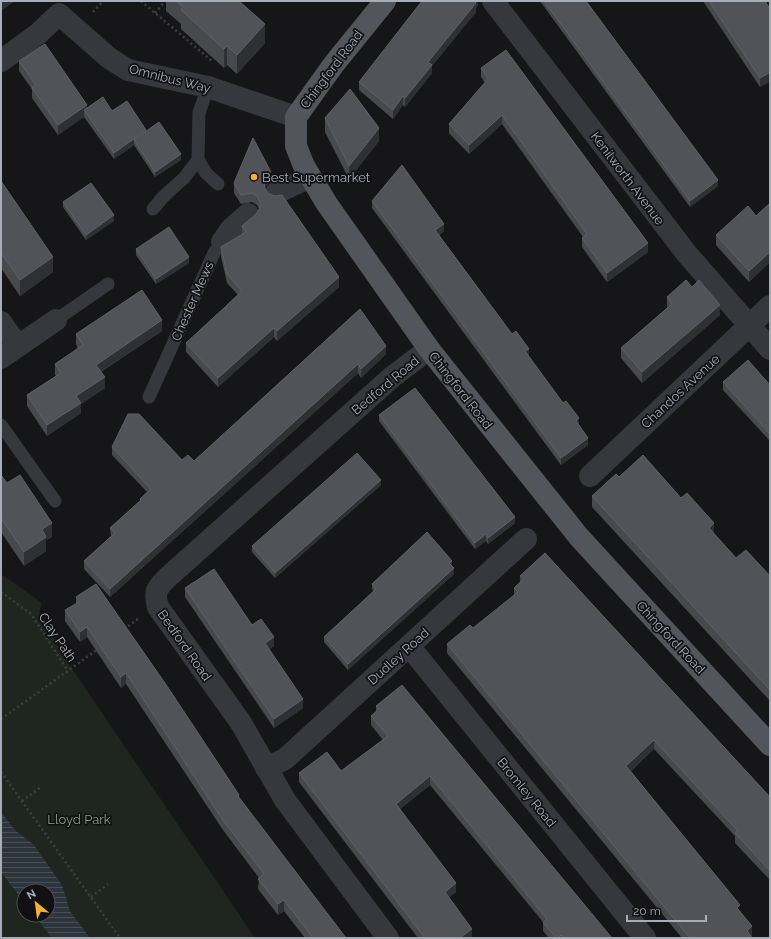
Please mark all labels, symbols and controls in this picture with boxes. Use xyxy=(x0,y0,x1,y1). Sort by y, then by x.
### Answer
street label: Chingford Road xyxy=(297,27,366,111)
street label: Omnibus Way xyxy=(127,61,212,96)
street label: Kenilworth Avenue xyxy=(588,129,668,228)
place label: Best Supermarket xyxy=(262,170,371,185)
marker: Best Supermarket xyxy=(249,172,259,182)
street label: Chester Mews xyxy=(168,259,217,343)
street label: Chingford Road xyxy=(426,349,495,432)
street label: Chandos Avenue xyxy=(638,351,723,432)
street label: Bedford Road xyxy=(349,353,422,418)
street label: Chingford Road xyxy=(633,598,708,677)
street label: Bedford Road xyxy=(155,607,215,684)
street label: Clay Path xyxy=(36,610,80,665)
street label: Dudley Road xyxy=(365,625,432,688)
street label: Bromley Road xyxy=(494,755,559,830)
park label: Lloyd Park xyxy=(47,812,111,827)
north arrow xyxy=(16,883,56,923)
text: N xyxy=(25,887,38,902)
scale bar xyxy=(627,897,706,923)
text: 20 m xyxy=(633,904,661,918)

